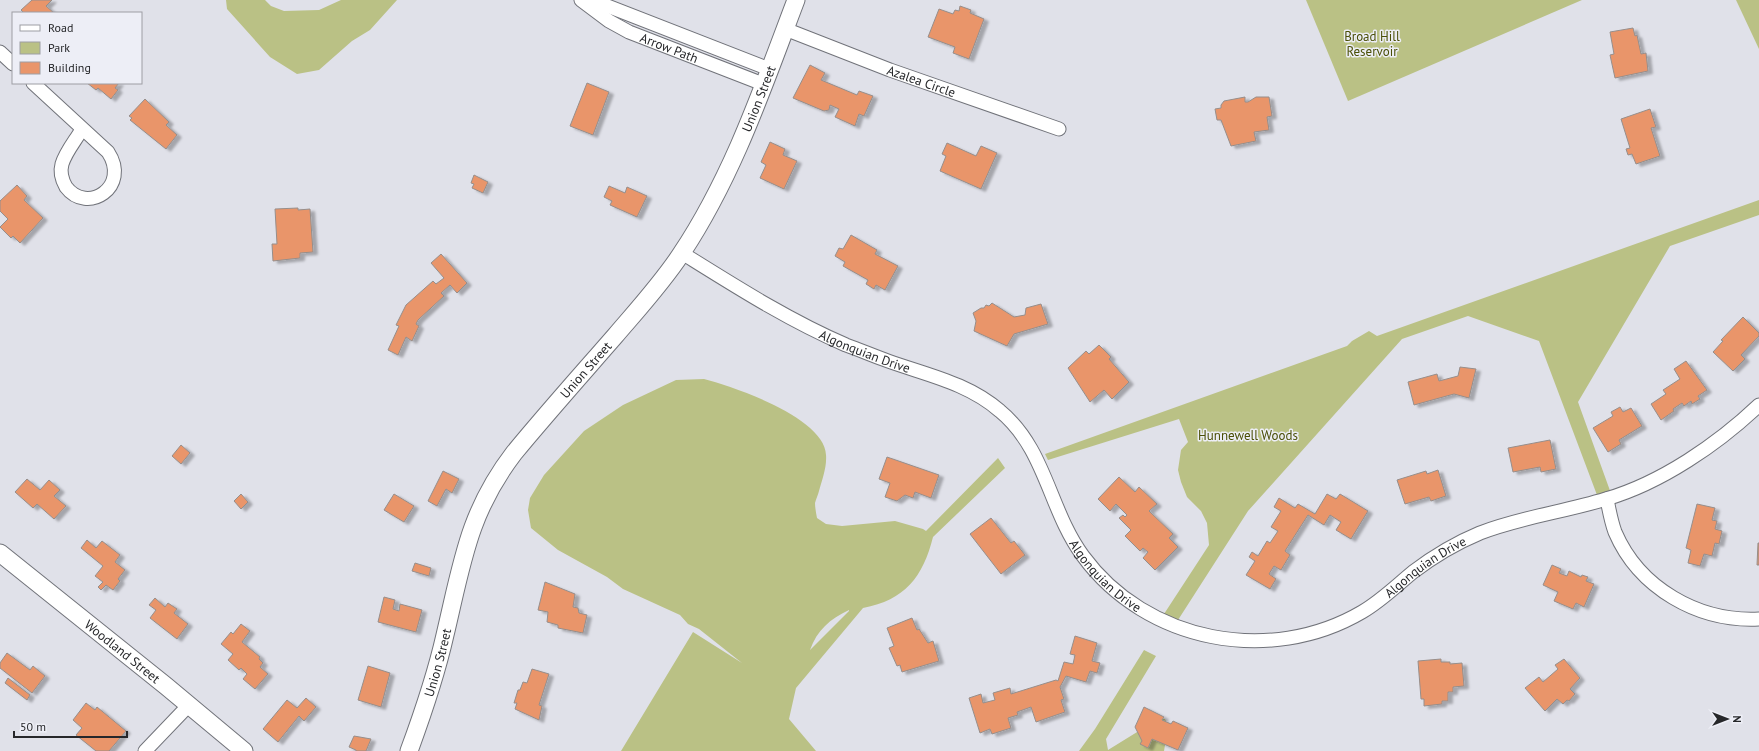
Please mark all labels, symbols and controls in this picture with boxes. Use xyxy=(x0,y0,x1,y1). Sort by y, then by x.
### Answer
legend xyxy=(12,12,142,84)
text: Road xyxy=(48,20,73,35)
park label: Broad Hill Reservoir xyxy=(1344,28,1400,60)
street label: Arrow Path xyxy=(638,29,700,67)
text: Park xyxy=(48,40,70,55)
text: Building xyxy=(48,60,91,75)
street label: Azalea Circle xyxy=(885,62,958,101)
street label: Union Street xyxy=(738,63,780,134)
street label: Algonquian Drive xyxy=(816,326,912,377)
street label: Union Street xyxy=(557,338,616,402)
park label: Hunnewell Woods xyxy=(1198,427,1298,444)
street label: Algonquian Drive xyxy=(1381,533,1469,602)
street label: Algonquian Drive xyxy=(1065,537,1144,616)
street label: Woodland Street xyxy=(81,616,164,687)
street label: Union Street xyxy=(420,626,455,699)
north arrow xyxy=(1707,699,1747,739)
scale bar xyxy=(14,713,127,739)
text: N xyxy=(1730,715,1744,723)
text: 50 m xyxy=(20,719,46,734)

